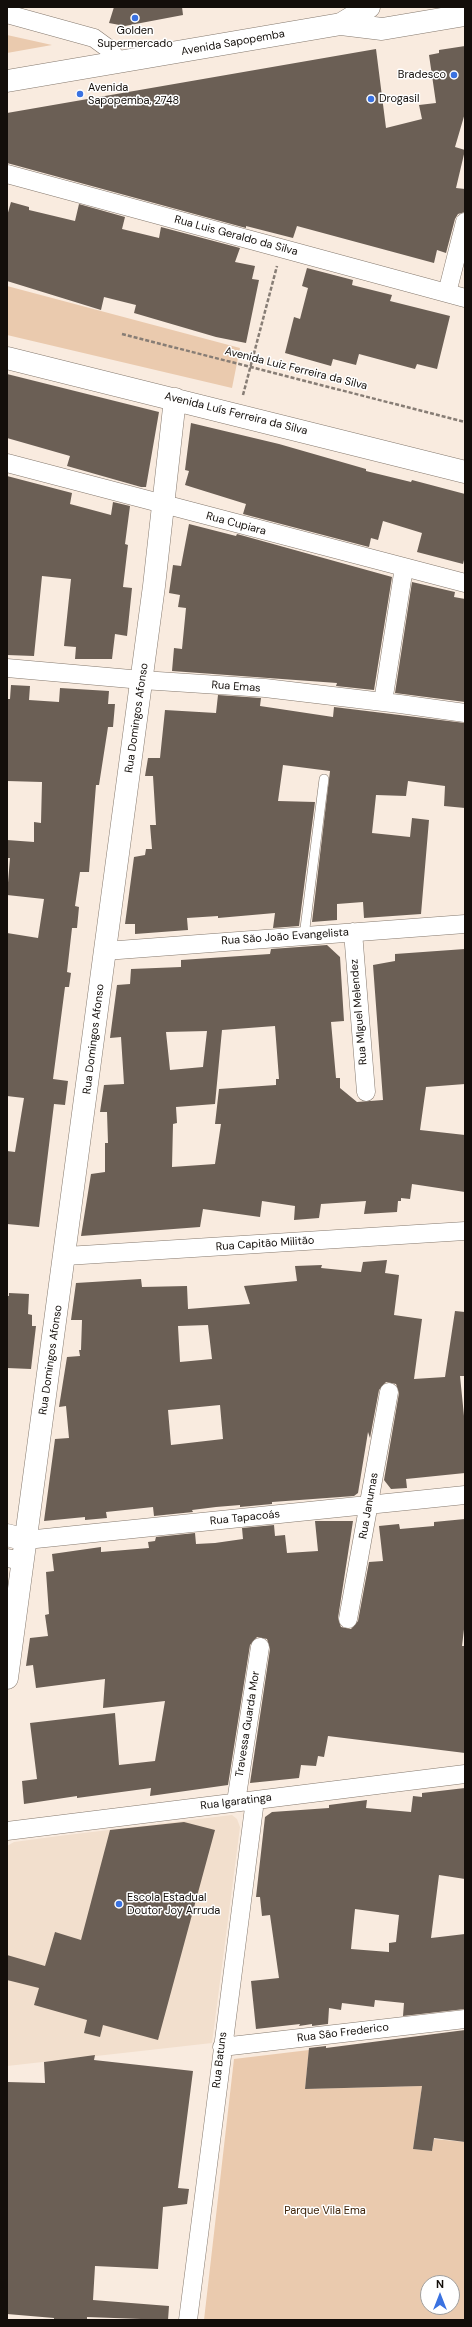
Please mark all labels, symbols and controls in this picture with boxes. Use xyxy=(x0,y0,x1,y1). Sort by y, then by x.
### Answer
marker: Golden Supermercado xyxy=(130,13,140,23)
place label: Golden Supermercado xyxy=(97,24,173,50)
street label: Avenida Sapopemba xyxy=(180,27,286,59)
place label: Bradesco xyxy=(398,68,446,82)
marker: Bradesco xyxy=(449,70,459,80)
place label: Avenida Sapopemba, 2748 xyxy=(88,81,179,107)
marker: Avenida Sapopemba, 2748 xyxy=(75,89,85,99)
place label: Drogasil xyxy=(379,92,419,106)
marker: Drogasil xyxy=(366,94,376,104)
street label: Rua Luis Geraldo da Silva xyxy=(173,213,299,259)
street label: Avenida Luiz Ferreira da Silva xyxy=(223,345,369,393)
street label: Avenida Luís Ferreira da Silva xyxy=(163,390,309,438)
street label: Rua Cupiara xyxy=(205,510,267,538)
street label: Rua Domingos Afonso xyxy=(123,662,151,774)
street label: Rua Emas xyxy=(211,679,261,695)
street label: Rua São João Evangelista xyxy=(221,926,349,948)
street label: Rua MIguel Melendez xyxy=(348,958,370,1066)
street label: Rua Domingos Afonso xyxy=(81,983,107,1095)
street label: Rua Capitão Militão xyxy=(215,1234,315,1254)
street label: Rua Domingos Afonso xyxy=(37,1304,65,1416)
street label: Rua Janumas xyxy=(357,1472,381,1540)
street label: Rua Tapacoás xyxy=(209,1508,281,1528)
street label: Travessa Guarda Mor xyxy=(233,1670,263,1778)
street label: Rua Igaratinga xyxy=(200,1791,272,1813)
place label: Escola Estadual Doutor Joy Arruda xyxy=(127,1891,220,1917)
marker: Escola Estadual Doutor Joy Arruda xyxy=(114,1899,124,1909)
street label: Rua São Frederico xyxy=(296,2021,390,2045)
street label: Rua Batuns xyxy=(210,2031,230,2089)
park label: Parque Vila Ema xyxy=(284,2204,366,2218)
north arrow xyxy=(420,2275,460,2315)
text: N xyxy=(436,2277,444,2291)

